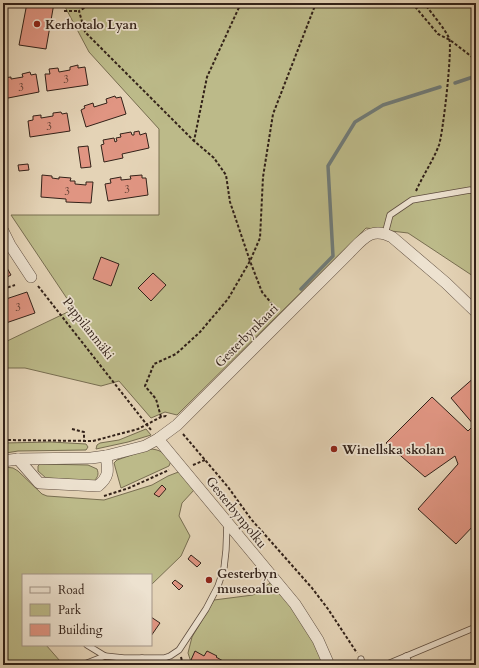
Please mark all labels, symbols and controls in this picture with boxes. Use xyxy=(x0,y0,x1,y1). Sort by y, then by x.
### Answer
place label: Kerhotalo Lyan xyxy=(45,16,138,34)
marker: Kerhotalo Lyan xyxy=(32,19,42,29)
house number: 3 xyxy=(63,72,69,87)
house number: 3 xyxy=(18,80,24,95)
house number: 3 xyxy=(46,119,52,134)
house number: 3 xyxy=(124,182,130,197)
house number: 3 xyxy=(64,184,70,199)
street label: Pappilanmäki xyxy=(58,294,118,364)
house number: 3 xyxy=(15,300,21,315)
street label: Gesterbynkaari xyxy=(211,300,283,371)
place label: Winellska skolan xyxy=(341,441,445,459)
marker: Winellska skolan xyxy=(329,444,339,454)
street label: Gesterbynpolku xyxy=(202,473,271,552)
place label: Gesterbyn museoalue xyxy=(217,565,280,598)
legend xyxy=(22,574,152,646)
marker: Gesterbyn museoalue xyxy=(204,575,214,585)
text: Road xyxy=(58,582,85,598)
text: Park xyxy=(58,602,82,618)
text: Building xyxy=(58,622,103,638)

